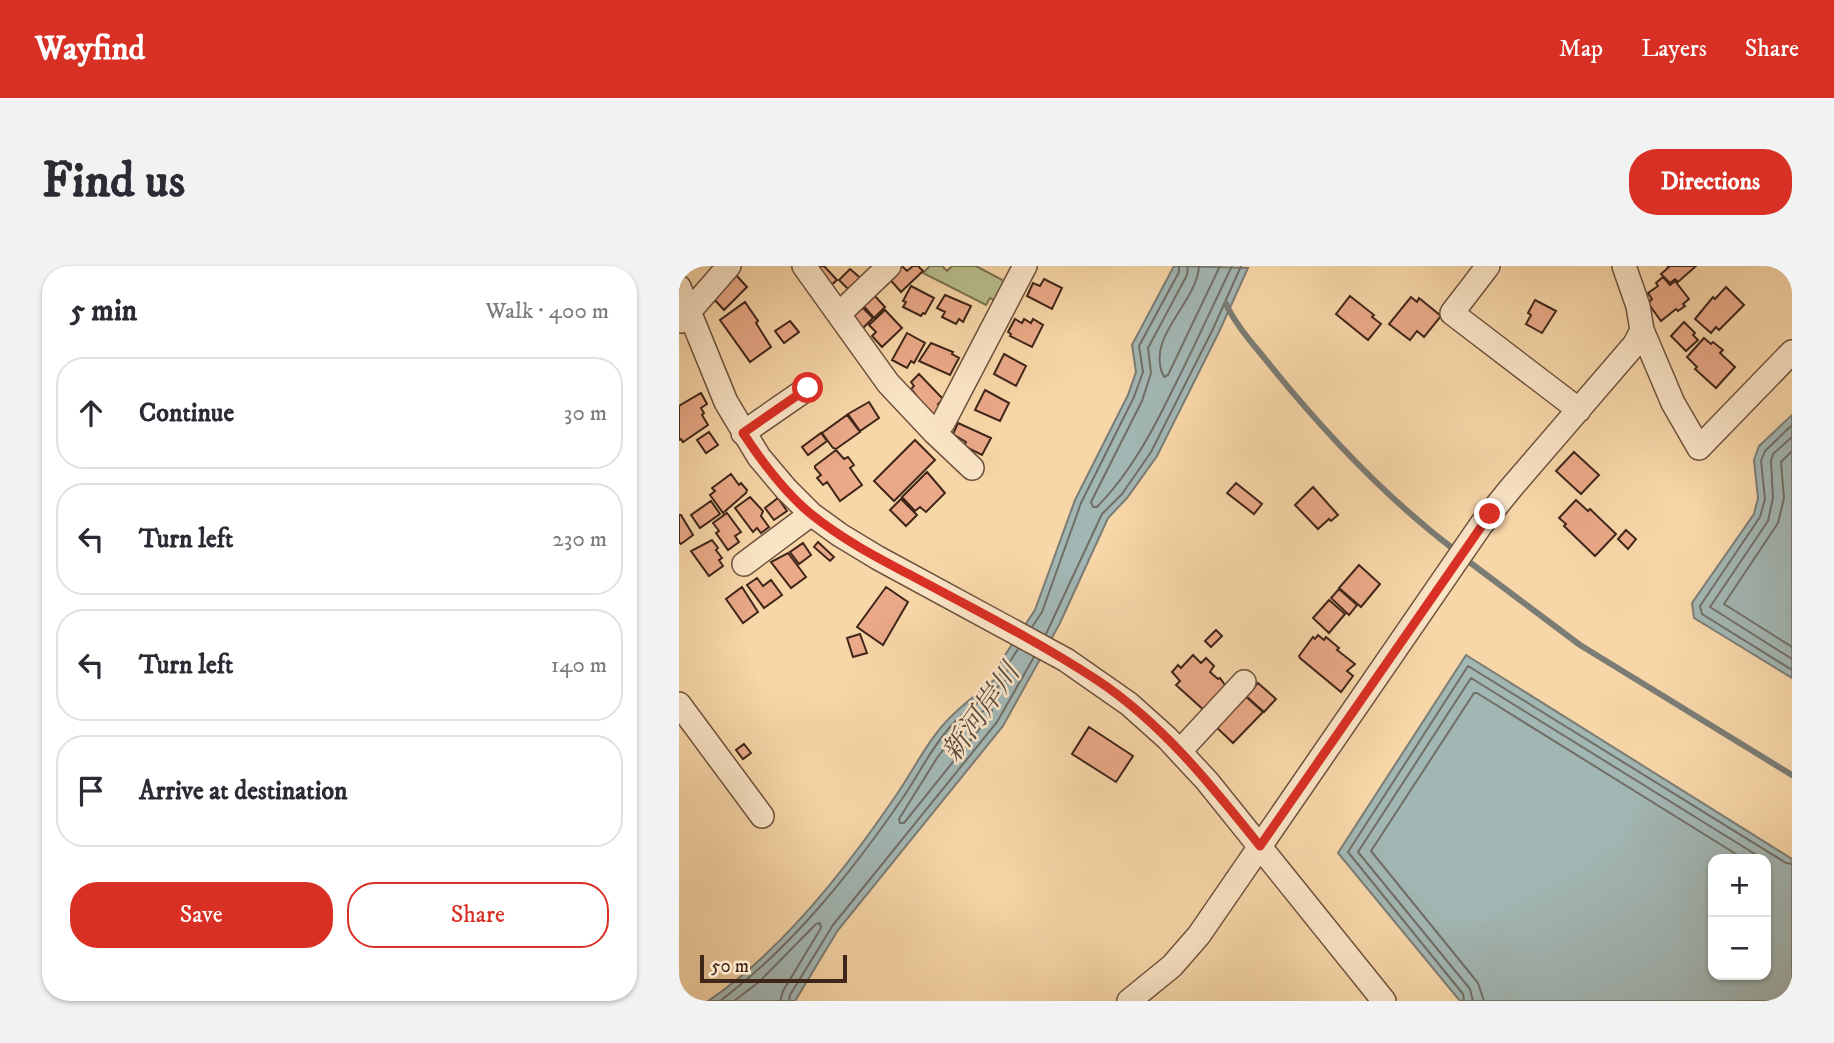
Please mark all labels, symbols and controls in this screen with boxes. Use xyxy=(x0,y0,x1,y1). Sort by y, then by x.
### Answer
text: Wayfind xyxy=(35,29,145,70)
text: Map xyxy=(1559,34,1603,64)
text: Layers xyxy=(1641,34,1707,64)
text: Share xyxy=(1745,34,1799,64)
button: Directions xyxy=(1629,149,1792,215)
text: Find us xyxy=(42,151,185,213)
text: 5 min xyxy=(70,293,137,330)
text: Walk · 400 m xyxy=(486,297,609,326)
route start xyxy=(792,372,823,403)
icon: ahead xyxy=(72,394,110,432)
text: Continue xyxy=(139,397,234,430)
text: 30 m xyxy=(564,399,607,428)
route end xyxy=(1474,498,1505,529)
icon: left xyxy=(72,520,110,558)
text: Turn left xyxy=(139,523,233,556)
text: 230 m xyxy=(553,525,607,554)
icon: left xyxy=(72,646,110,684)
text: Turn left xyxy=(139,649,233,682)
text: 140 m xyxy=(551,651,607,680)
water label: 新河岸川 xyxy=(935,654,1029,769)
icon: arrive xyxy=(72,772,110,810)
text: Arrive at destination xyxy=(139,775,348,808)
map controls xyxy=(1708,854,1771,980)
button: + xyxy=(1708,854,1771,917)
button: Save xyxy=(70,882,333,948)
button: Share xyxy=(347,882,609,948)
button: − xyxy=(1708,917,1771,980)
scale bar xyxy=(700,952,847,984)
text: 50 m xyxy=(711,955,749,978)

